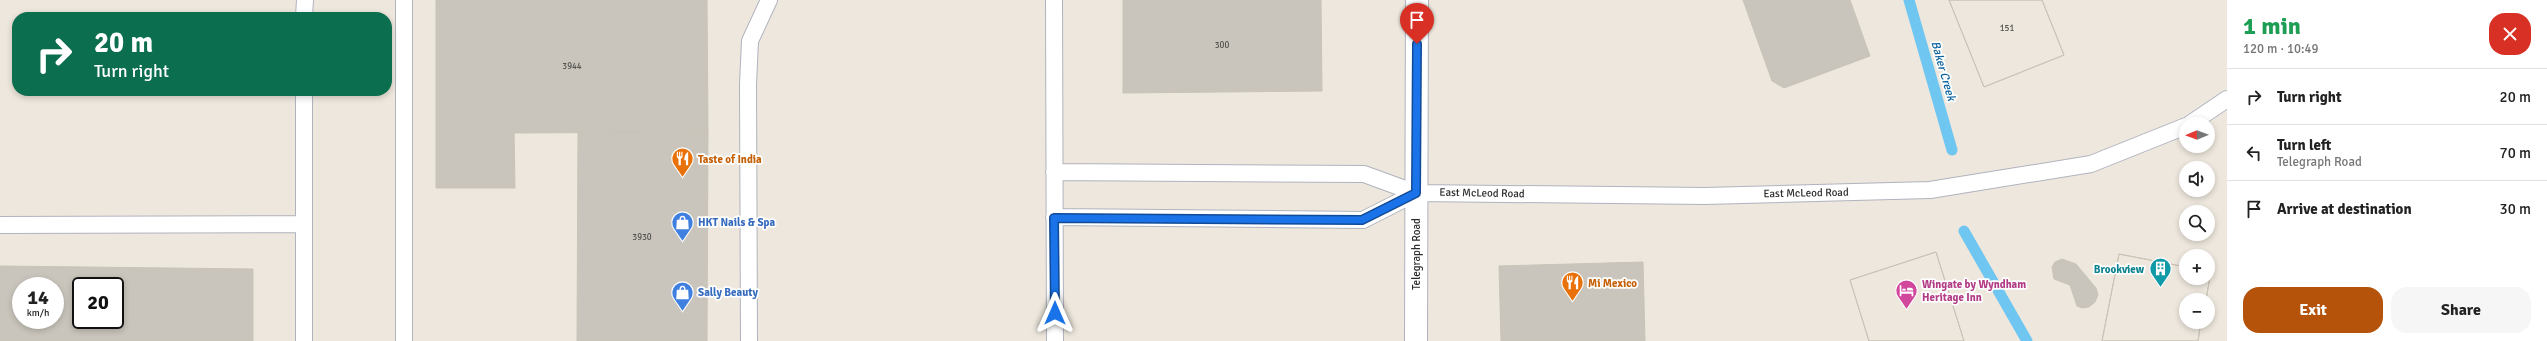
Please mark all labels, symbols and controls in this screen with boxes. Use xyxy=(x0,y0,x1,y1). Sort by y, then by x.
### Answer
pin xyxy=(1400,3,1434,44)
icon: arrive xyxy=(1406,9,1428,31)
text: 1 min xyxy=(2243,11,2301,41)
button: close xyxy=(2489,13,2531,55)
house number: 151 xyxy=(2000,23,2014,34)
text: 20 m xyxy=(94,26,153,60)
icon: right xyxy=(28,28,80,80)
water label: Baker Creek xyxy=(1927,39,1959,104)
house number: 300 xyxy=(1215,40,1229,51)
text: 120 m · 10:49 xyxy=(2243,41,2319,57)
text: Turn right xyxy=(94,60,169,82)
house number: 3944 xyxy=(562,61,582,72)
icon: right xyxy=(2243,86,2265,108)
text: Turn right xyxy=(2277,88,2342,106)
text: 20 m xyxy=(2500,88,2531,106)
north arrow xyxy=(2179,117,2215,153)
map controls xyxy=(2179,117,2215,329)
text: Turn left xyxy=(2277,136,2331,154)
icon: left xyxy=(2243,142,2265,164)
text: 70 m xyxy=(2500,144,2531,162)
restaurant icon: Taste of India xyxy=(669,146,695,179)
place label: Taste of India xyxy=(698,153,762,166)
text: Telegraph Road xyxy=(2277,154,2362,170)
button: sound xyxy=(2179,161,2215,197)
street label: East McLeod Road xyxy=(1439,186,1525,200)
street label: East McLeod Road xyxy=(1763,186,1849,200)
icon: arrive xyxy=(2243,198,2265,220)
text: Arrive at destination xyxy=(2277,200,2412,218)
text: 30 m xyxy=(2500,200,2531,218)
button: search xyxy=(2179,205,2215,241)
shop icon: HKT Nails & Spa xyxy=(670,209,696,242)
place label: HKT Nails & Spa xyxy=(698,216,775,229)
street label: Telegraph Road xyxy=(1410,218,1423,290)
house number: 3930 xyxy=(632,232,652,243)
button: + xyxy=(2179,249,2215,285)
building icon: Brookview xyxy=(2147,256,2173,289)
place label: Brookview xyxy=(2094,263,2145,276)
restaurant icon: Mi Mexico xyxy=(1559,270,1585,303)
speed limit sign: 20 xyxy=(72,277,124,329)
place label: Mi Mexico xyxy=(1588,277,1637,290)
hotel icon: Wingate by Wyndham Heritage Inn xyxy=(1894,277,1920,310)
place label: Wingate by Wyndham Heritage Inn xyxy=(1922,278,2026,304)
shop icon: Sally Beauty xyxy=(670,279,696,312)
text: 14 xyxy=(27,285,49,310)
place label: Sally Beauty xyxy=(698,286,758,299)
button: Exit xyxy=(2243,287,2383,333)
button: Share xyxy=(2391,287,2531,333)
position arrow xyxy=(1034,292,1076,334)
button: − xyxy=(2179,293,2215,329)
text: km/h xyxy=(27,307,49,319)

